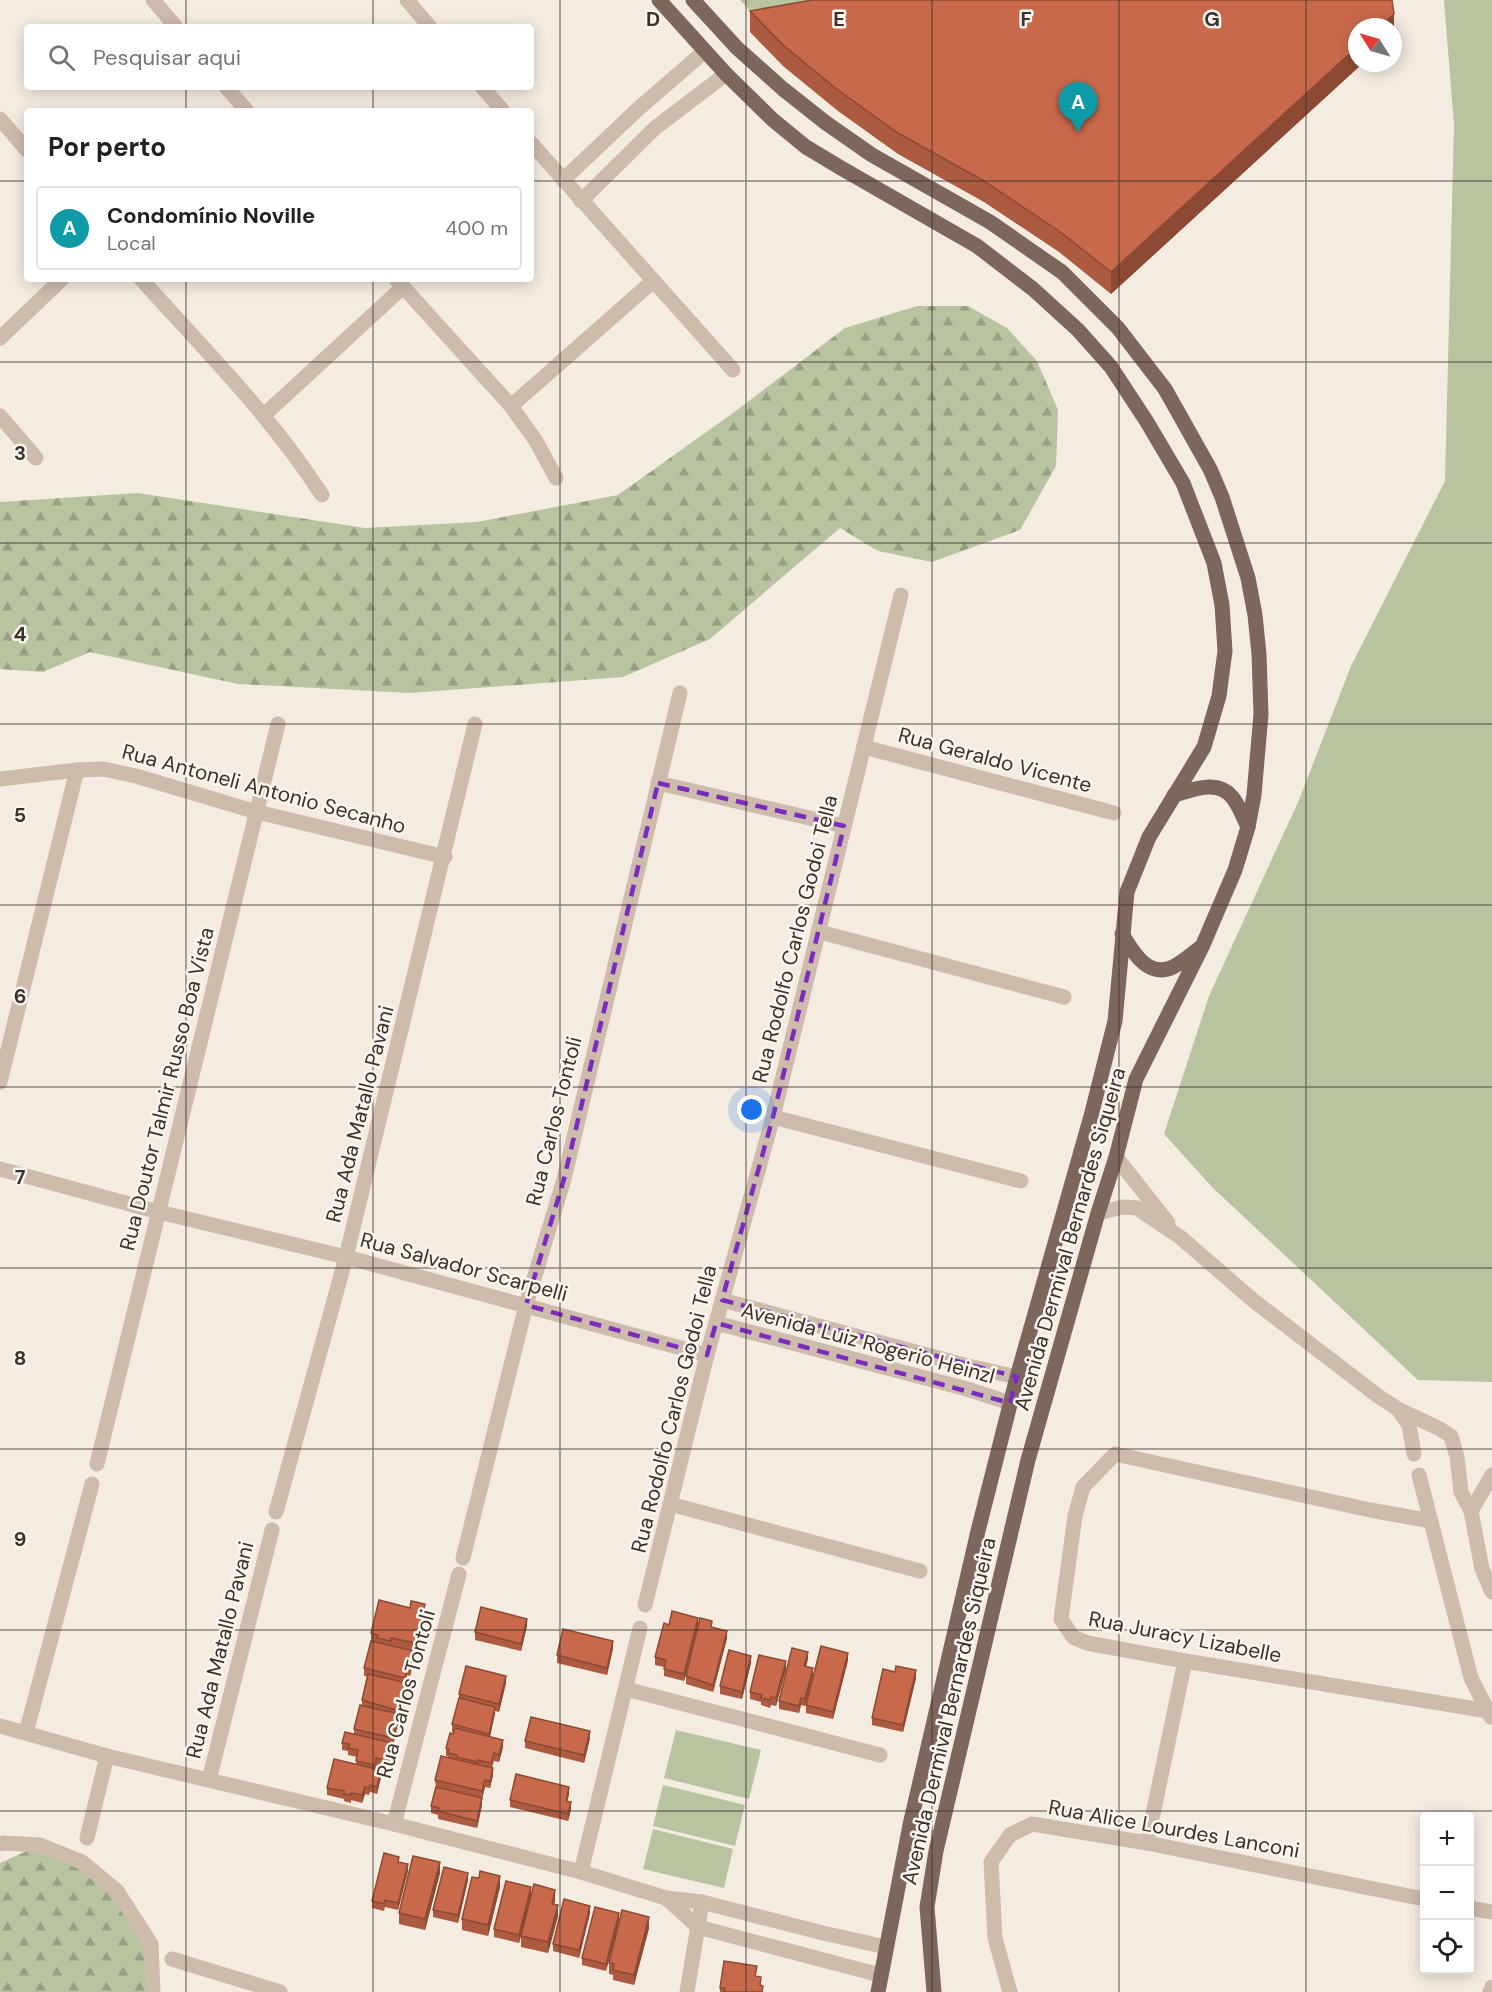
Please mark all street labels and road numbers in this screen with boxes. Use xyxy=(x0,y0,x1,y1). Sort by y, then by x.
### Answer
street label: Rua Geraldo Vicente xyxy=(895,721,1095,799)
street label: Rua Antoneli Antonio Secanho xyxy=(119,738,409,840)
street label: Rua Rodolfo Carlos Godoi Tella xyxy=(746,792,844,1086)
street label: Rua Doutor Talmir Russo Boa Vista xyxy=(113,924,221,1254)
street label: Rua Ada Matallo Pavani xyxy=(319,1003,401,1225)
street label: Rua Carlos Tontoli xyxy=(519,1033,589,1209)
street label: Avenida Dermival Bernardes Siqueira xyxy=(1008,1064,1132,1414)
street label: Rua Salvador Scarpelli xyxy=(357,1226,571,1308)
street label: Rua Rodolfo Carlos Godoi Tella xyxy=(625,1262,723,1556)
street label: Avenida Luiz Rogerio Heinzl xyxy=(738,1296,998,1390)
street label: Avenida Dermival Bernardes Siqueira xyxy=(895,1535,1003,1887)
street label: Rua Ada Matallo Pavani xyxy=(179,1539,261,1761)
street label: Rua Juracy Lizabelle xyxy=(1086,1605,1284,1669)
street label: Rua Carlos Tontoli xyxy=(370,1607,442,1781)
street label: Rua Alice Lourdes Lanconi xyxy=(1046,1793,1302,1865)

